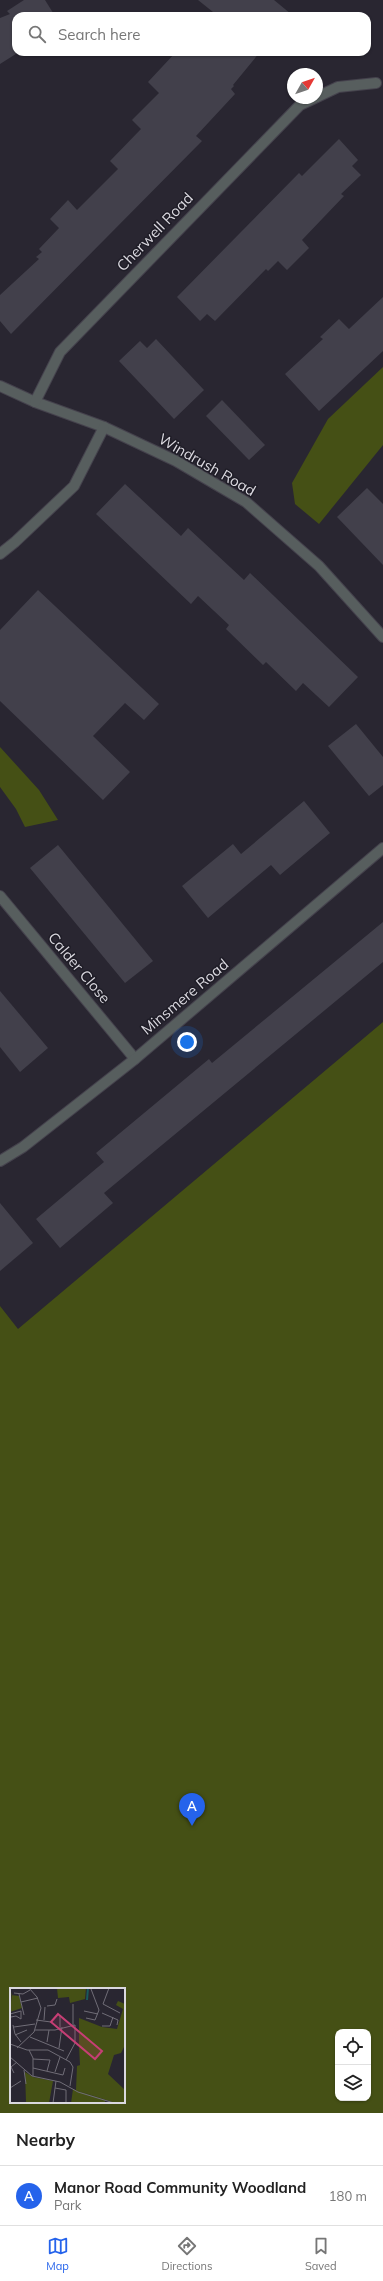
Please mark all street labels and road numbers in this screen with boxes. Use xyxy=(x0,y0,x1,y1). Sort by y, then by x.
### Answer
street label: Cherwell Road xyxy=(112,188,197,275)
street label: Windrush Road xyxy=(155,429,259,500)
street label: Calder Close xyxy=(44,928,115,1007)
street label: Minsmere Road xyxy=(137,955,232,1039)

